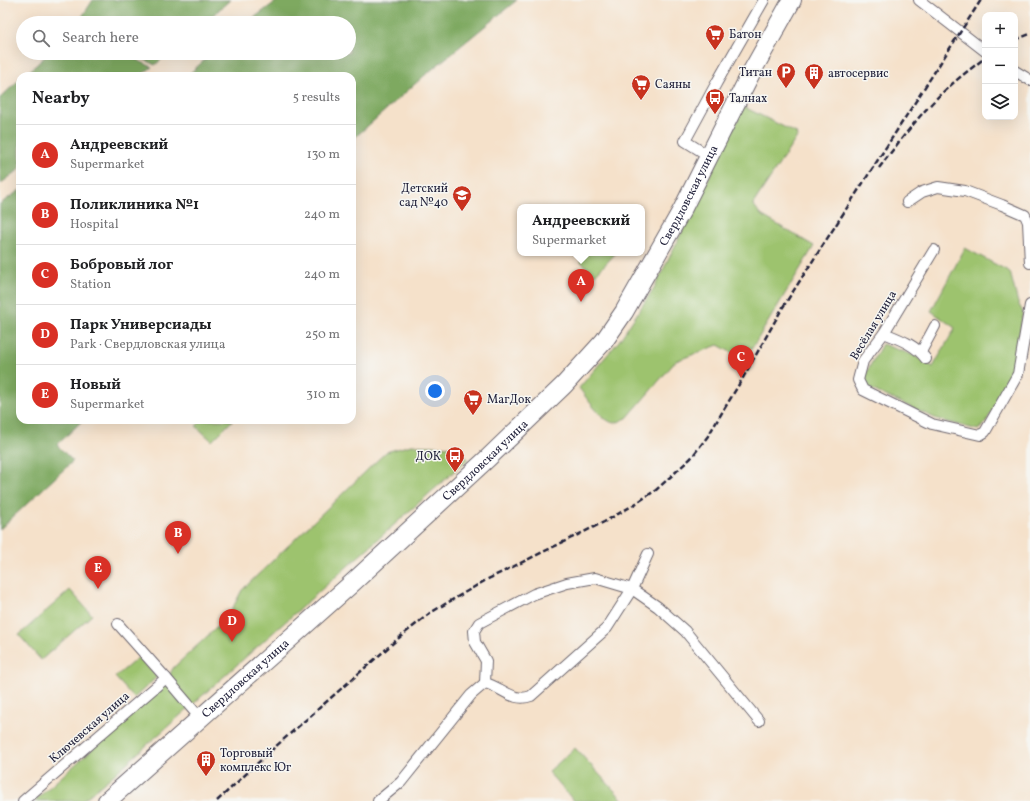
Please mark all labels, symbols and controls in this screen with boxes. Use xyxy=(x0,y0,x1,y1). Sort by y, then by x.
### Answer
map controls xyxy=(982,12,1018,120)
button: + xyxy=(982,12,1018,48)
search box xyxy=(16,16,356,60)
supermarket icon: Батон xyxy=(704,23,726,51)
icon: search xyxy=(30,27,52,49)
place label: Батон xyxy=(729,27,762,43)
text: Search here xyxy=(62,28,139,49)
button: − xyxy=(982,48,1018,84)
parking icon: Титан xyxy=(775,61,797,89)
building icon: автосервис xyxy=(803,62,825,90)
place label: Титан xyxy=(739,65,772,81)
place label: автосервис xyxy=(828,66,889,82)
supermarket icon: Саяны xyxy=(630,73,652,101)
place label: Саяны xyxy=(655,77,691,93)
button: layers xyxy=(982,84,1018,120)
text: Nearby xyxy=(32,87,90,110)
bus stop icon: Талнах xyxy=(704,87,726,115)
text: 5 results xyxy=(293,89,340,107)
place label: Талнах xyxy=(729,91,767,107)
text: Андреевский xyxy=(70,135,168,156)
street label: Свердловская улица xyxy=(656,143,722,249)
text: A xyxy=(40,146,50,164)
text: 130 m xyxy=(307,146,340,164)
text: Supermarket xyxy=(70,156,145,174)
place label: Детский сад №40 xyxy=(399,181,448,211)
school or university icon: Детский сад №40 xyxy=(451,184,473,212)
text: Поликлиника №1 xyxy=(70,195,199,216)
popup xyxy=(517,204,645,256)
text: B xyxy=(41,206,49,224)
text: 240 m xyxy=(304,206,340,224)
text: Андреевский xyxy=(532,211,630,232)
text: Hospital xyxy=(70,216,119,234)
text: Supermarket xyxy=(532,232,606,250)
text: Бобровый лог xyxy=(70,255,173,276)
text: C xyxy=(41,266,49,284)
text: 240 m xyxy=(304,266,340,284)
pin: A xyxy=(568,269,594,302)
text: Station xyxy=(70,276,111,294)
street label: Весёлая улица xyxy=(847,288,901,363)
text: Парк Универсиады xyxy=(70,315,212,336)
text: D xyxy=(40,326,50,344)
text: 250 m xyxy=(305,326,340,344)
text: Park · Свердловская улица xyxy=(70,336,225,354)
pin: C xyxy=(728,345,754,378)
text: Новый xyxy=(70,375,121,396)
your location xyxy=(425,381,445,401)
text: E xyxy=(41,386,49,404)
text: 310 m xyxy=(306,386,340,404)
supermarket icon: МагДок xyxy=(462,388,484,416)
place label: МагДок xyxy=(487,392,531,408)
text: Supermarket xyxy=(70,396,145,414)
street label: Свердловская улица xyxy=(439,417,532,505)
bus stop icon: ДОК xyxy=(444,445,466,473)
place label: ДОК xyxy=(415,449,441,465)
pin: B xyxy=(165,521,191,554)
pin: E xyxy=(85,556,111,589)
pin: D xyxy=(219,609,245,642)
street label: Свердловская улица xyxy=(199,636,293,722)
street label: Ключевская улица xyxy=(46,688,133,767)
place label: Торговый комплекс Юг xyxy=(220,746,292,776)
building icon: Торговый комплекс Юг xyxy=(195,749,217,777)

